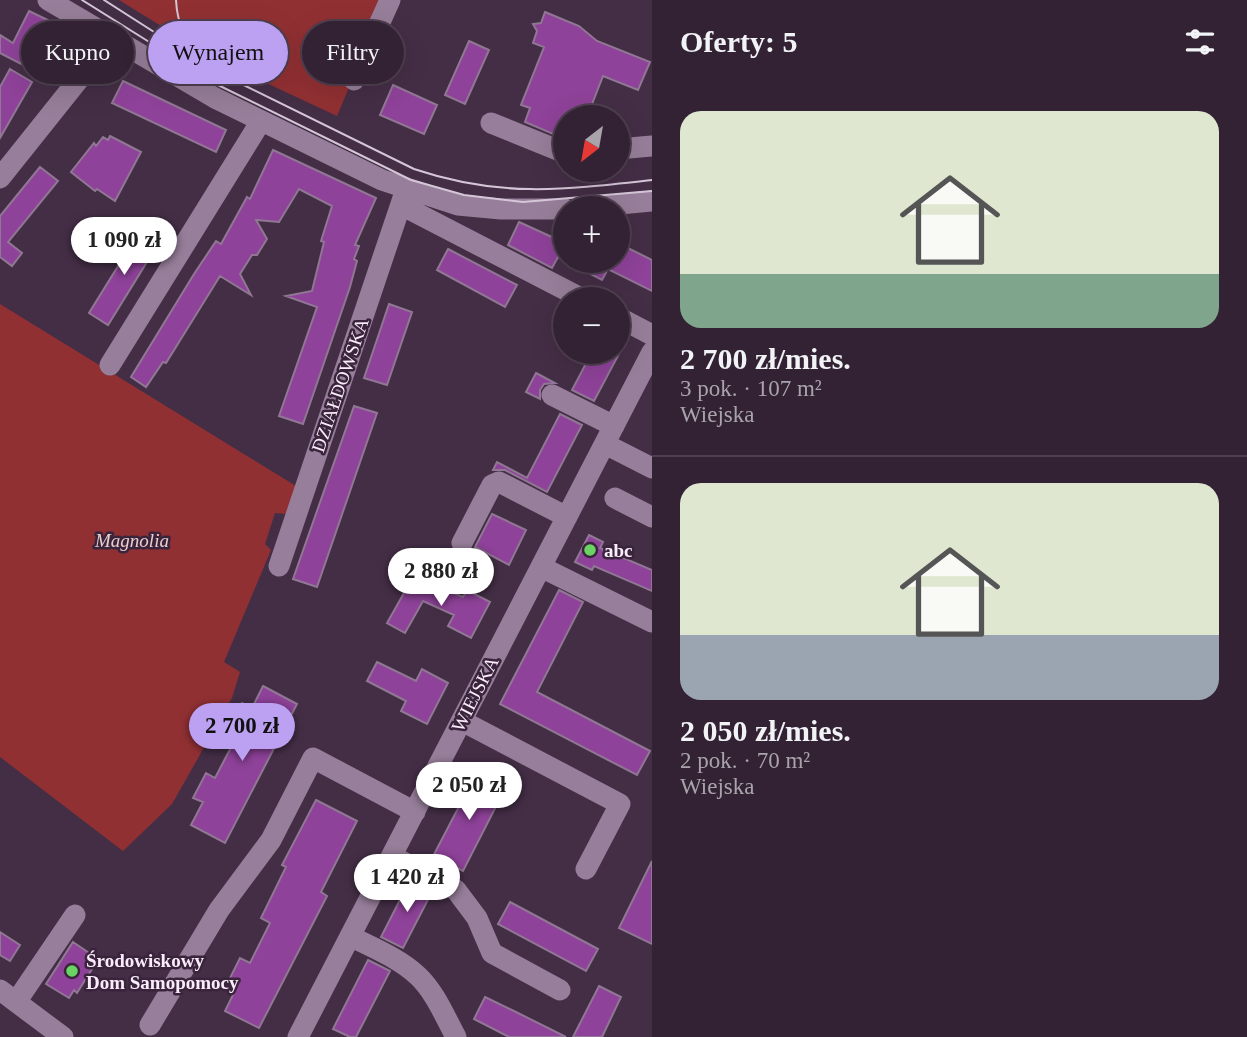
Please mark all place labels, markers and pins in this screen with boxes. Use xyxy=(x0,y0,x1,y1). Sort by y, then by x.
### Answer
pin: 1 090 zł xyxy=(52,218,196,277)
place label: abc xyxy=(604,540,633,561)
marker: abc xyxy=(582,542,598,558)
pin: 2 880 zł xyxy=(369,548,513,608)
pin: 2 700 zł xyxy=(170,704,314,763)
pin: 2 050 zł xyxy=(397,762,541,822)
pin: 1 420 zł xyxy=(335,855,479,914)
place label: Środowiskowy Dom Samopomocy xyxy=(86,950,239,993)
marker: Środowiskowy Dom Samopomocy xyxy=(64,963,80,979)

